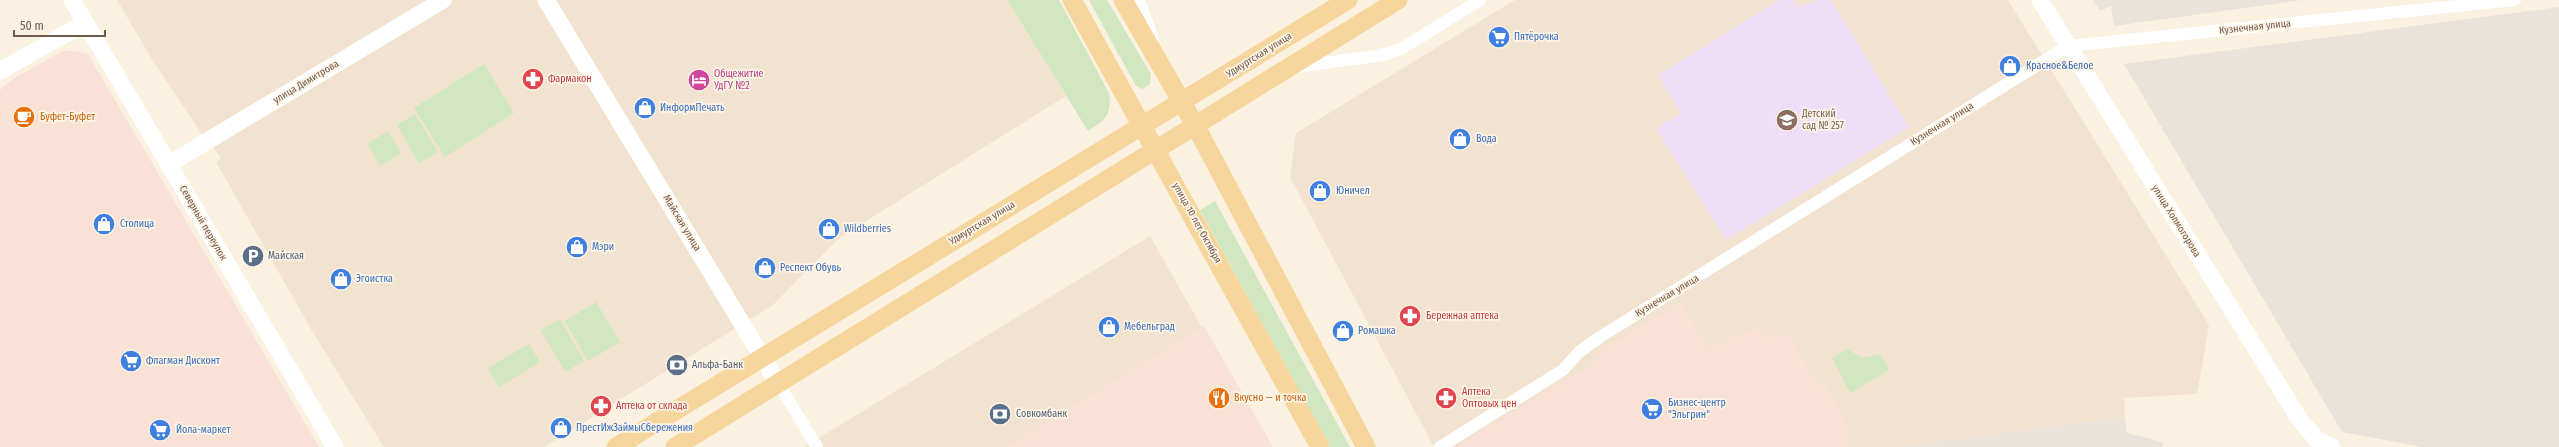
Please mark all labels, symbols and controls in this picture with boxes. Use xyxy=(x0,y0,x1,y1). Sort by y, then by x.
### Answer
scale bar xyxy=(14,12,105,38)
street label: Кузнечная улица xyxy=(2219,17,2291,37)
text: 50 m xyxy=(20,19,44,33)
supermarket icon: Пятёрочка xyxy=(1486,24,1512,50)
street label: Удмуртская улица xyxy=(1223,30,1294,80)
place label: Пятёрочка xyxy=(1514,31,1559,43)
shop icon: Красное&Белое xyxy=(1997,53,2023,79)
street label: улица Димитрова xyxy=(271,58,341,106)
place label: Красное&Белое xyxy=(2026,60,2093,72)
pharmacy icon: Фармакон xyxy=(520,66,546,92)
hotel icon: Общежитие УдГУ №2 xyxy=(686,67,712,93)
place label: Общежитие УдГУ №2 xyxy=(713,68,764,92)
place label: Фармакон xyxy=(548,73,592,85)
shop icon: ИнформПечать xyxy=(632,95,658,121)
street label: Кузнечная улица xyxy=(1908,100,1976,148)
place label: ИнформПечать xyxy=(660,102,725,114)
cafe icon: Буфет-Буфет xyxy=(11,104,37,130)
school or university icon: Детский сад № 257 xyxy=(1774,107,1800,133)
place label: Детский сад № 257 xyxy=(1801,108,1844,132)
place label: Буфет-Буфет xyxy=(40,111,96,123)
shop icon: Вода xyxy=(1447,126,1473,152)
place label: Вода xyxy=(1476,133,1497,145)
shop icon: Юничел xyxy=(1307,178,1333,204)
street label: улица 10 лет Октября xyxy=(1170,181,1224,265)
street label: Северный переулок xyxy=(177,183,230,263)
street label: улица Холмогорова xyxy=(2149,183,2203,259)
place label: Юничел xyxy=(1336,185,1370,197)
street label: Майская улица xyxy=(661,193,704,253)
street label: Удмуртская улица xyxy=(946,199,1017,248)
shop icon: Столица xyxy=(91,211,117,237)
shop icon: Wildberries xyxy=(816,216,842,242)
place label: Столица xyxy=(120,218,154,230)
place label: Wildberries xyxy=(844,223,891,235)
shop icon: Мэри xyxy=(564,234,590,260)
place label: Мэри xyxy=(592,241,614,253)
parking icon: Майская xyxy=(240,243,266,269)
place label: Майская xyxy=(268,250,304,262)
shop icon: Респект Обувь xyxy=(752,255,778,281)
place label: Респект Обувь xyxy=(780,262,841,274)
shop icon: Эгоистка xyxy=(328,266,354,292)
street label: Кузнечная улица xyxy=(1633,272,1701,320)
place label: Эгоистка xyxy=(356,273,393,285)
pharmacy icon: Бережная аптека xyxy=(1397,303,1423,329)
place label: Бережная аптека xyxy=(1426,310,1499,322)
shop icon: Мебельград xyxy=(1096,314,1122,340)
shop icon: Ромашка xyxy=(1330,318,1356,344)
place label: Мебельград xyxy=(1124,321,1175,333)
place label: Ромашка xyxy=(1358,325,1396,337)
supermarket icon: Флагман Дисконт xyxy=(118,348,144,374)
bank icon: Альфа-Банк xyxy=(664,352,690,378)
place label: Флагман Дисконт xyxy=(146,355,221,367)
place label: Альфа-Банк xyxy=(692,359,743,371)
restaurant icon: Вкусно — и точка xyxy=(1206,385,1232,411)
pharmacy icon: Аптека Оптовых цен xyxy=(1433,385,1459,411)
place label: Аптека Оптовых цен xyxy=(1462,386,1517,410)
place label: Вкусно — и точка xyxy=(1234,392,1307,404)
pharmacy icon: Аптека от склада xyxy=(588,393,614,419)
supermarket icon: Бизнес-центр "Эльгрин" xyxy=(1639,396,1665,422)
place label: Бизнес-центр "Эльгрин" xyxy=(1668,397,1726,421)
place label: Аптека от склада xyxy=(616,400,688,412)
bank icon: Совкомбанк xyxy=(987,401,1013,427)
place label: Совкомбанк xyxy=(1016,408,1067,420)
shop icon: ПрестИжЗаймыСбережения xyxy=(548,415,574,441)
supermarket icon: Йола-маркет xyxy=(147,417,173,443)
place label: ПрестИжЗаймыСбережения xyxy=(576,422,693,434)
place label: Йола-маркет xyxy=(176,423,231,436)

